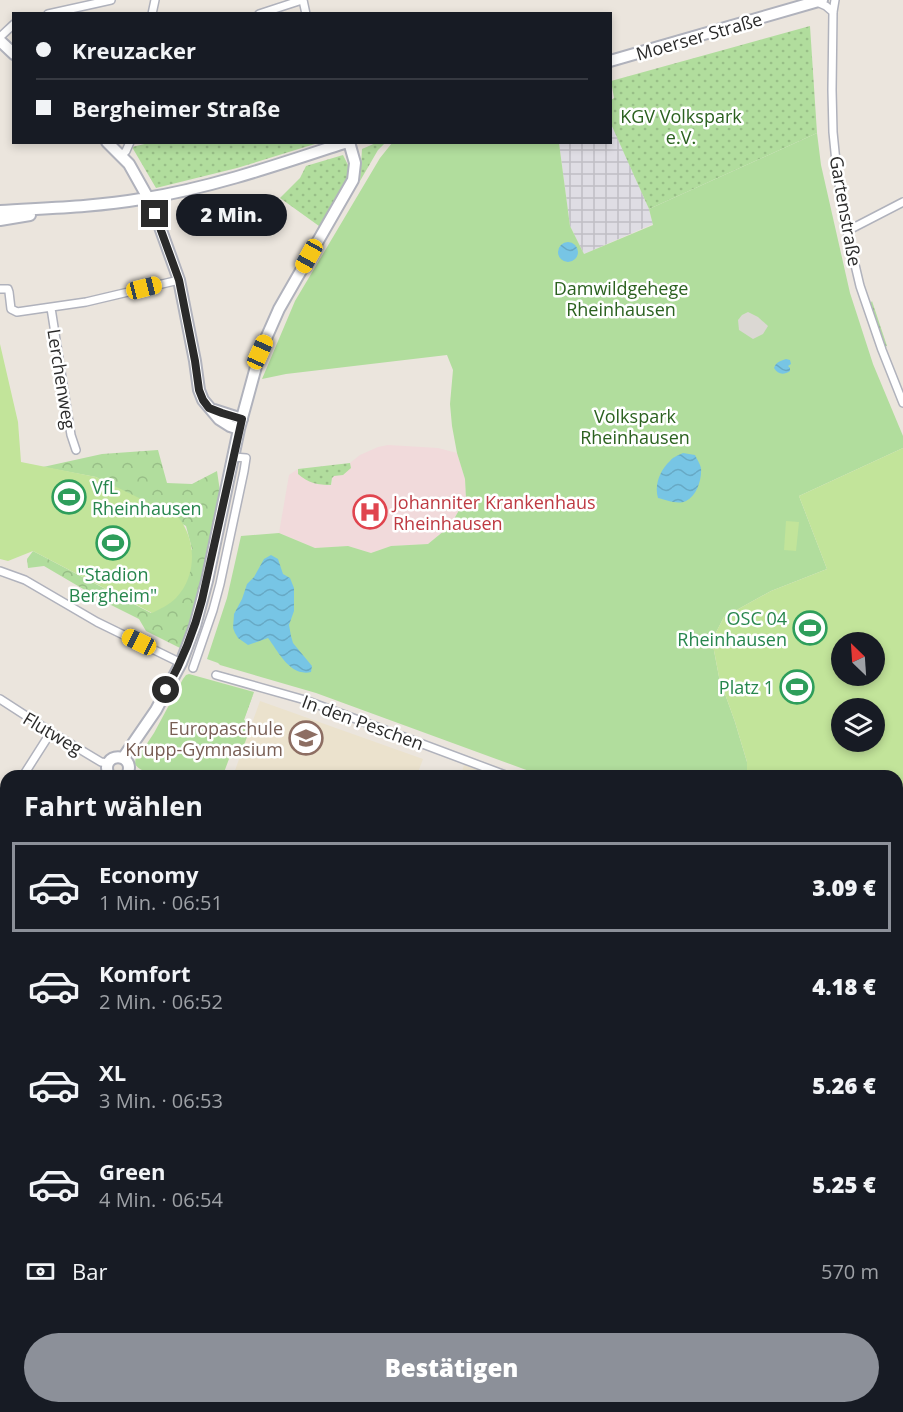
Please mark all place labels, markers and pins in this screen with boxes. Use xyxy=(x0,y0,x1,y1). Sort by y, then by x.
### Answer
place label: VfL Rheinhausen xyxy=(92,475,202,520)
sports icon: VfL Rheinhausen xyxy=(51,479,87,515)
place label: Johanniter Krankenhaus Rheinhausen xyxy=(391,490,596,535)
hospital icon: Johanniter Krankenhaus Rheinhausen xyxy=(352,494,388,530)
sports icon: "Stadion Bergheim" xyxy=(95,525,131,561)
place label: "Stadion Bergheim" xyxy=(69,562,157,607)
place label: OSC 04 Rheinhausen xyxy=(677,606,787,651)
sports icon: OSC 04 Rheinhausen xyxy=(792,610,828,646)
sports icon: Platz 1 xyxy=(779,669,815,705)
place label: Platz 1 xyxy=(719,675,774,699)
place label: Europaschule Krupp-Gymnasium xyxy=(125,716,283,761)
school or university icon: Europaschule Krupp-Gymnasium xyxy=(288,720,324,756)

